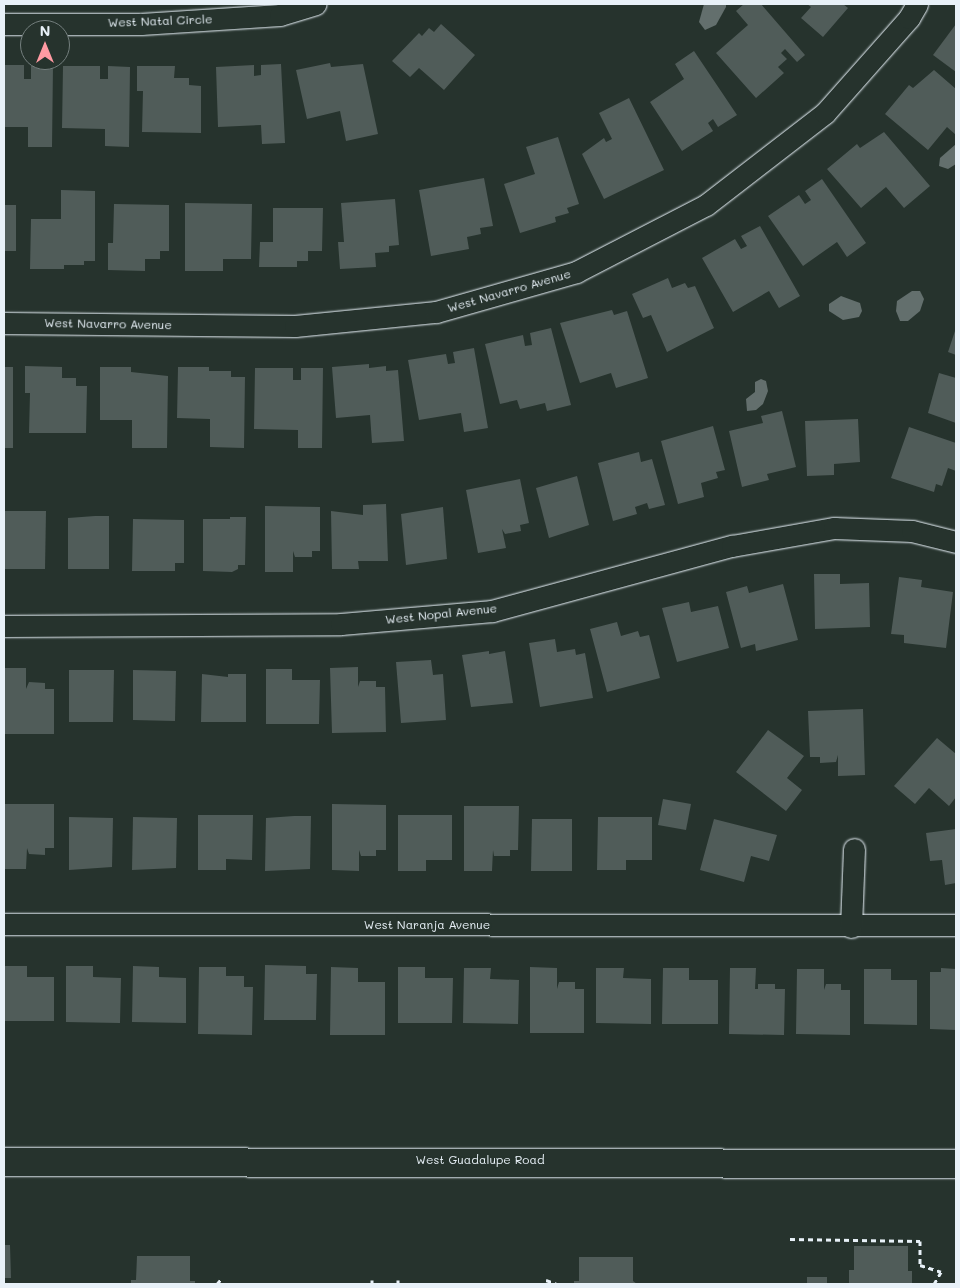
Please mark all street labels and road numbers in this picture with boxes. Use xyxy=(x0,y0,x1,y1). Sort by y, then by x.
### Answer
street label: West Natal Circle xyxy=(107,12,213,30)
street label: West Navarro Avenue xyxy=(446,266,572,316)
street label: West Navarro Avenue xyxy=(44,316,172,332)
street label: West Nopal Avenue xyxy=(384,601,498,627)
street label: West Naranja Avenue xyxy=(364,918,490,932)
street label: West Guadalupe Road xyxy=(415,1153,545,1167)

